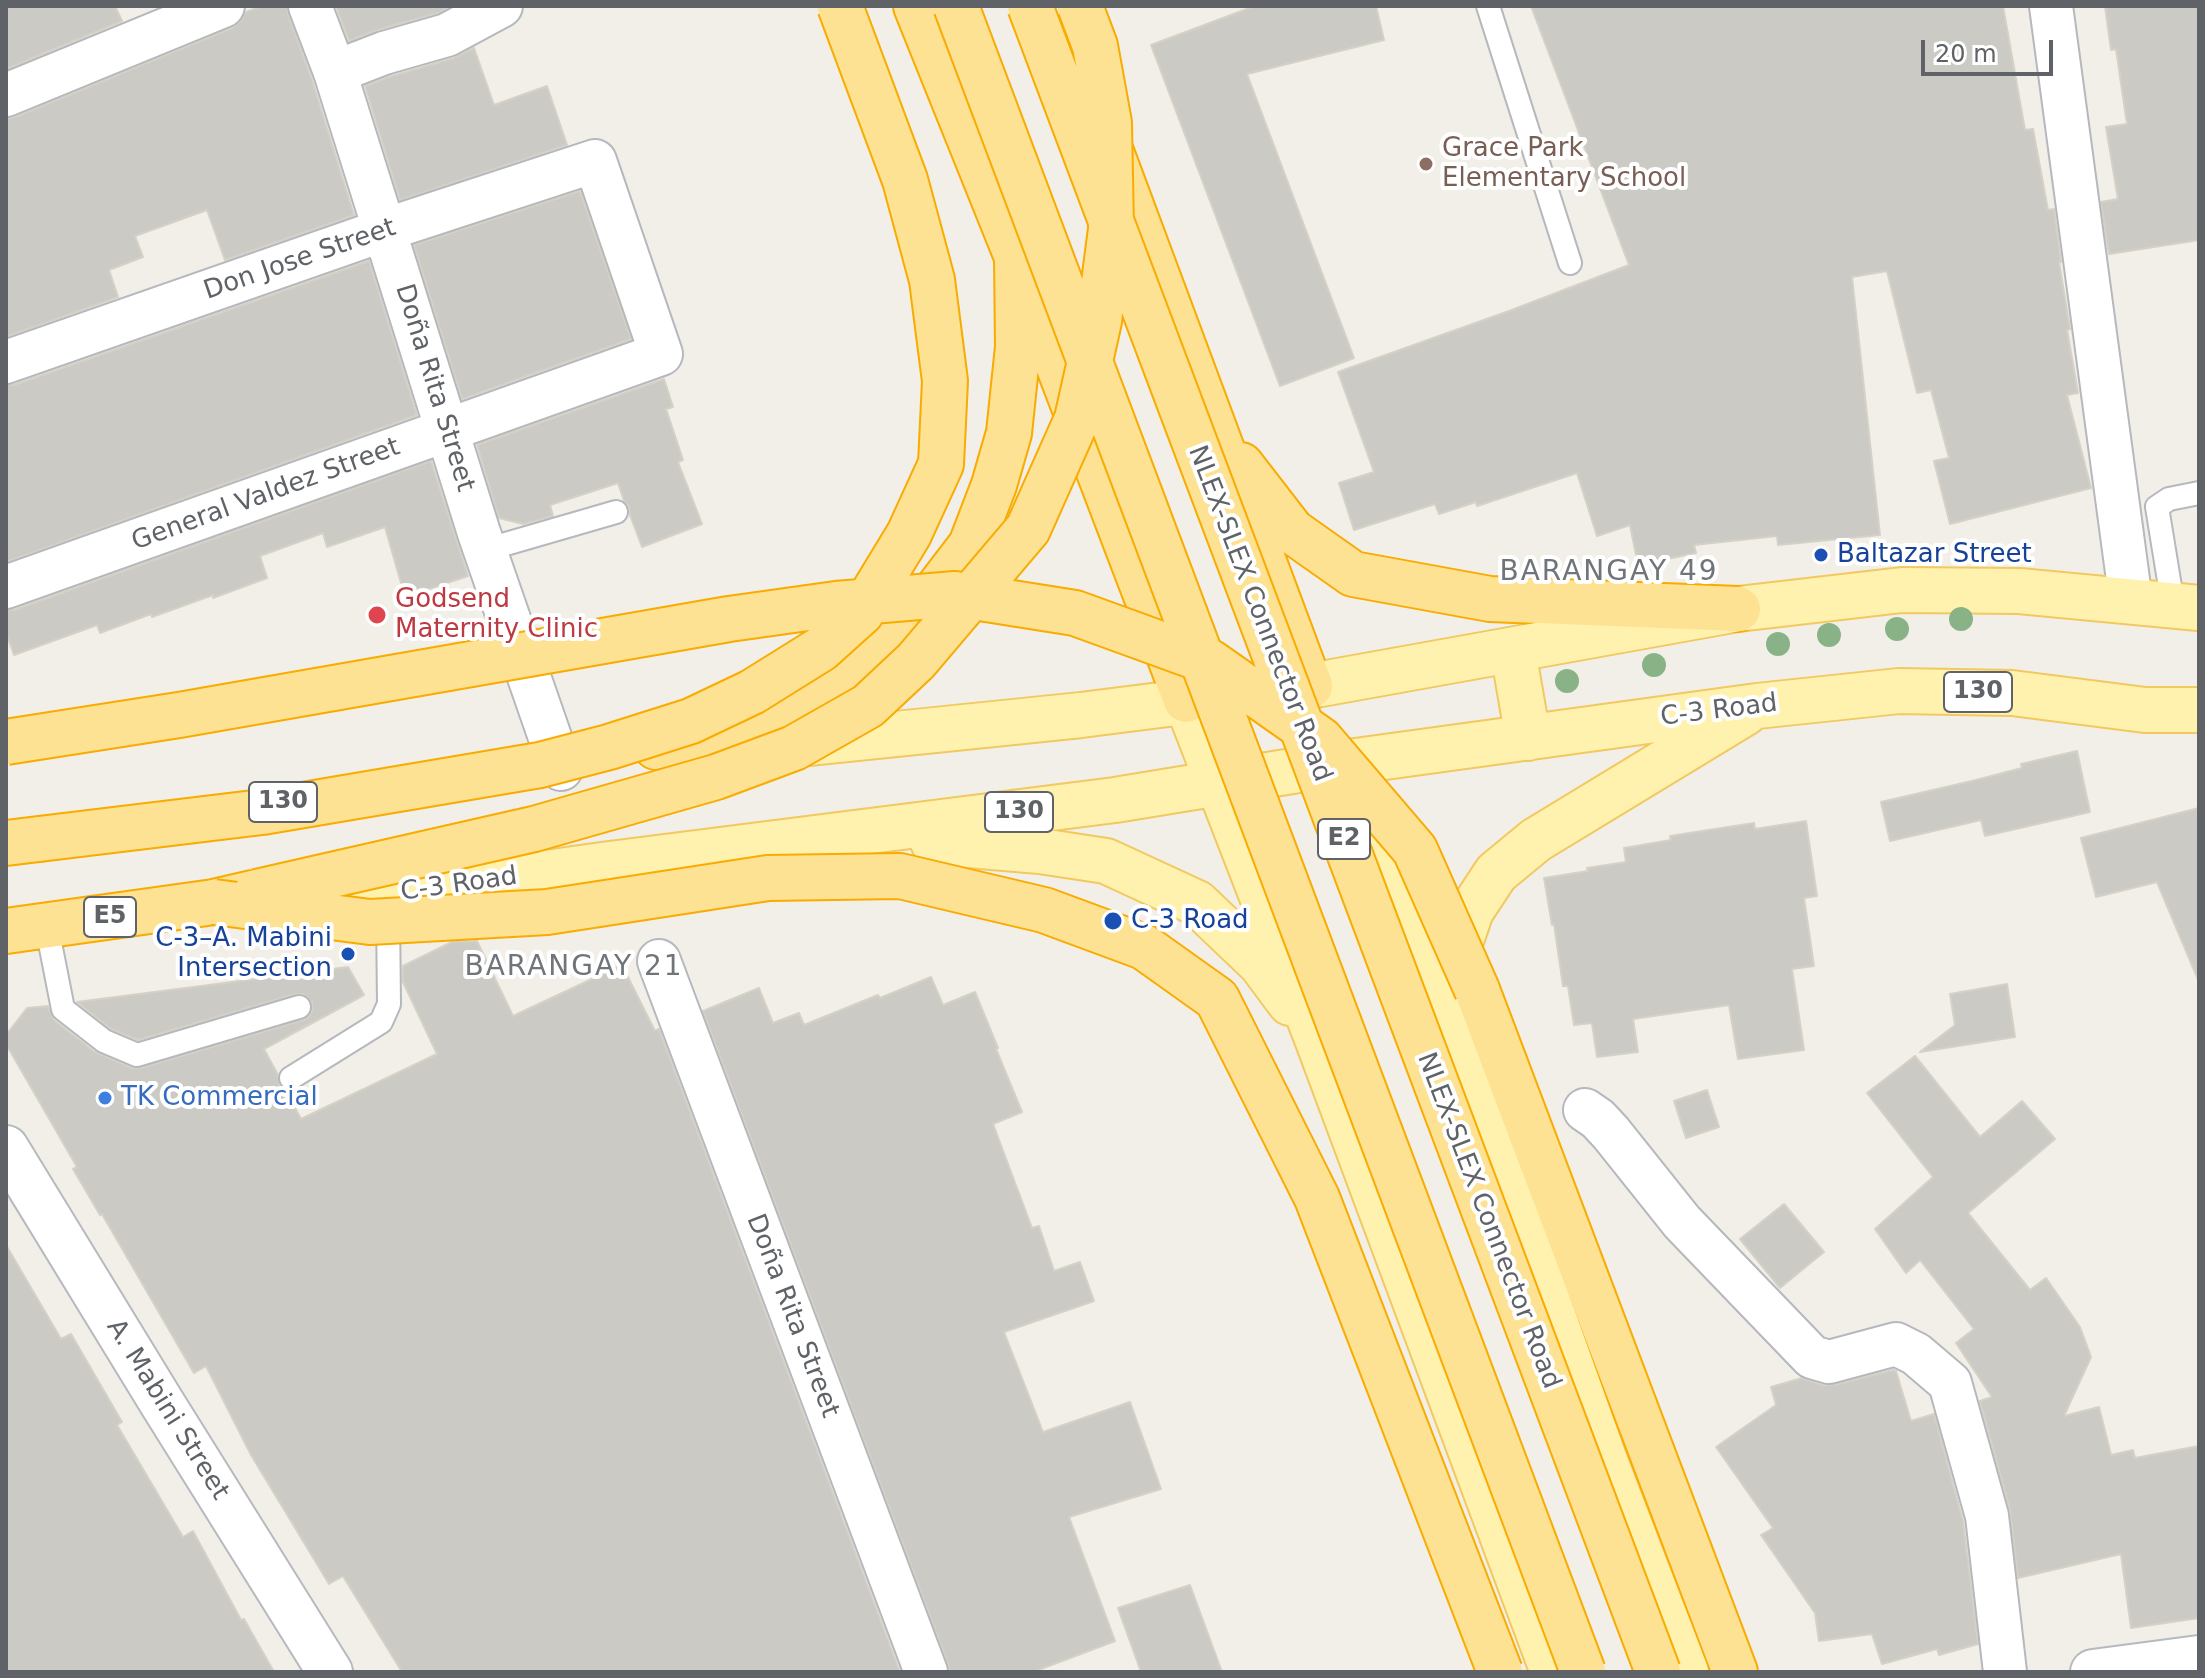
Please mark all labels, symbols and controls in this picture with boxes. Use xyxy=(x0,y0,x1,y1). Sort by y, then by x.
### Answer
scale bar xyxy=(1925,24,2057,74)
text: 20 m xyxy=(1935,40,1997,68)
place label: Grace Park Elementary School xyxy=(1442,133,1686,194)
marker: Grace Park Elementary School xyxy=(1417,155,1435,173)
street label: Don Jose Street xyxy=(200,213,400,307)
street label: Doña Rita Street xyxy=(388,280,480,496)
street label: General Valdez Street xyxy=(128,432,404,558)
street label: NLEX-SLEX Connector Road xyxy=(1180,442,1338,786)
place label: Baltazar Street xyxy=(1837,539,2032,571)
marker: Baltazar Street xyxy=(1812,546,1830,564)
district label: BARANGAY 49 xyxy=(1499,556,1719,590)
place label: Godsend Maternity Clinic xyxy=(395,584,598,646)
marker: Godsend Maternity Clinic xyxy=(366,604,388,626)
road number: 130 xyxy=(1944,672,2012,712)
street label: C-3 Road xyxy=(1659,688,1779,734)
road number: 130 xyxy=(249,782,317,822)
road number: 130 xyxy=(985,792,1053,832)
road number: E2 xyxy=(1318,819,1370,859)
street label: C-3 Road xyxy=(399,861,519,909)
road number: E5 xyxy=(84,897,136,937)
place label: C-3 Road xyxy=(1131,905,1249,937)
marker: C-3 Road xyxy=(1102,910,1124,932)
place label: C-3–A. Mabini Intersection xyxy=(155,923,332,984)
marker: C-3–A. Mabini Intersection xyxy=(339,945,357,963)
district label: BARANGAY 21 xyxy=(464,951,684,985)
street label: NLEX-SLEX Connector Road xyxy=(1409,1049,1567,1393)
place label: TK Commercial xyxy=(121,1082,318,1114)
marker: TK Commercial xyxy=(96,1089,114,1107)
street label: Doña Rita Street xyxy=(739,1210,845,1422)
street label: A. Mabini Street xyxy=(99,1314,235,1506)

